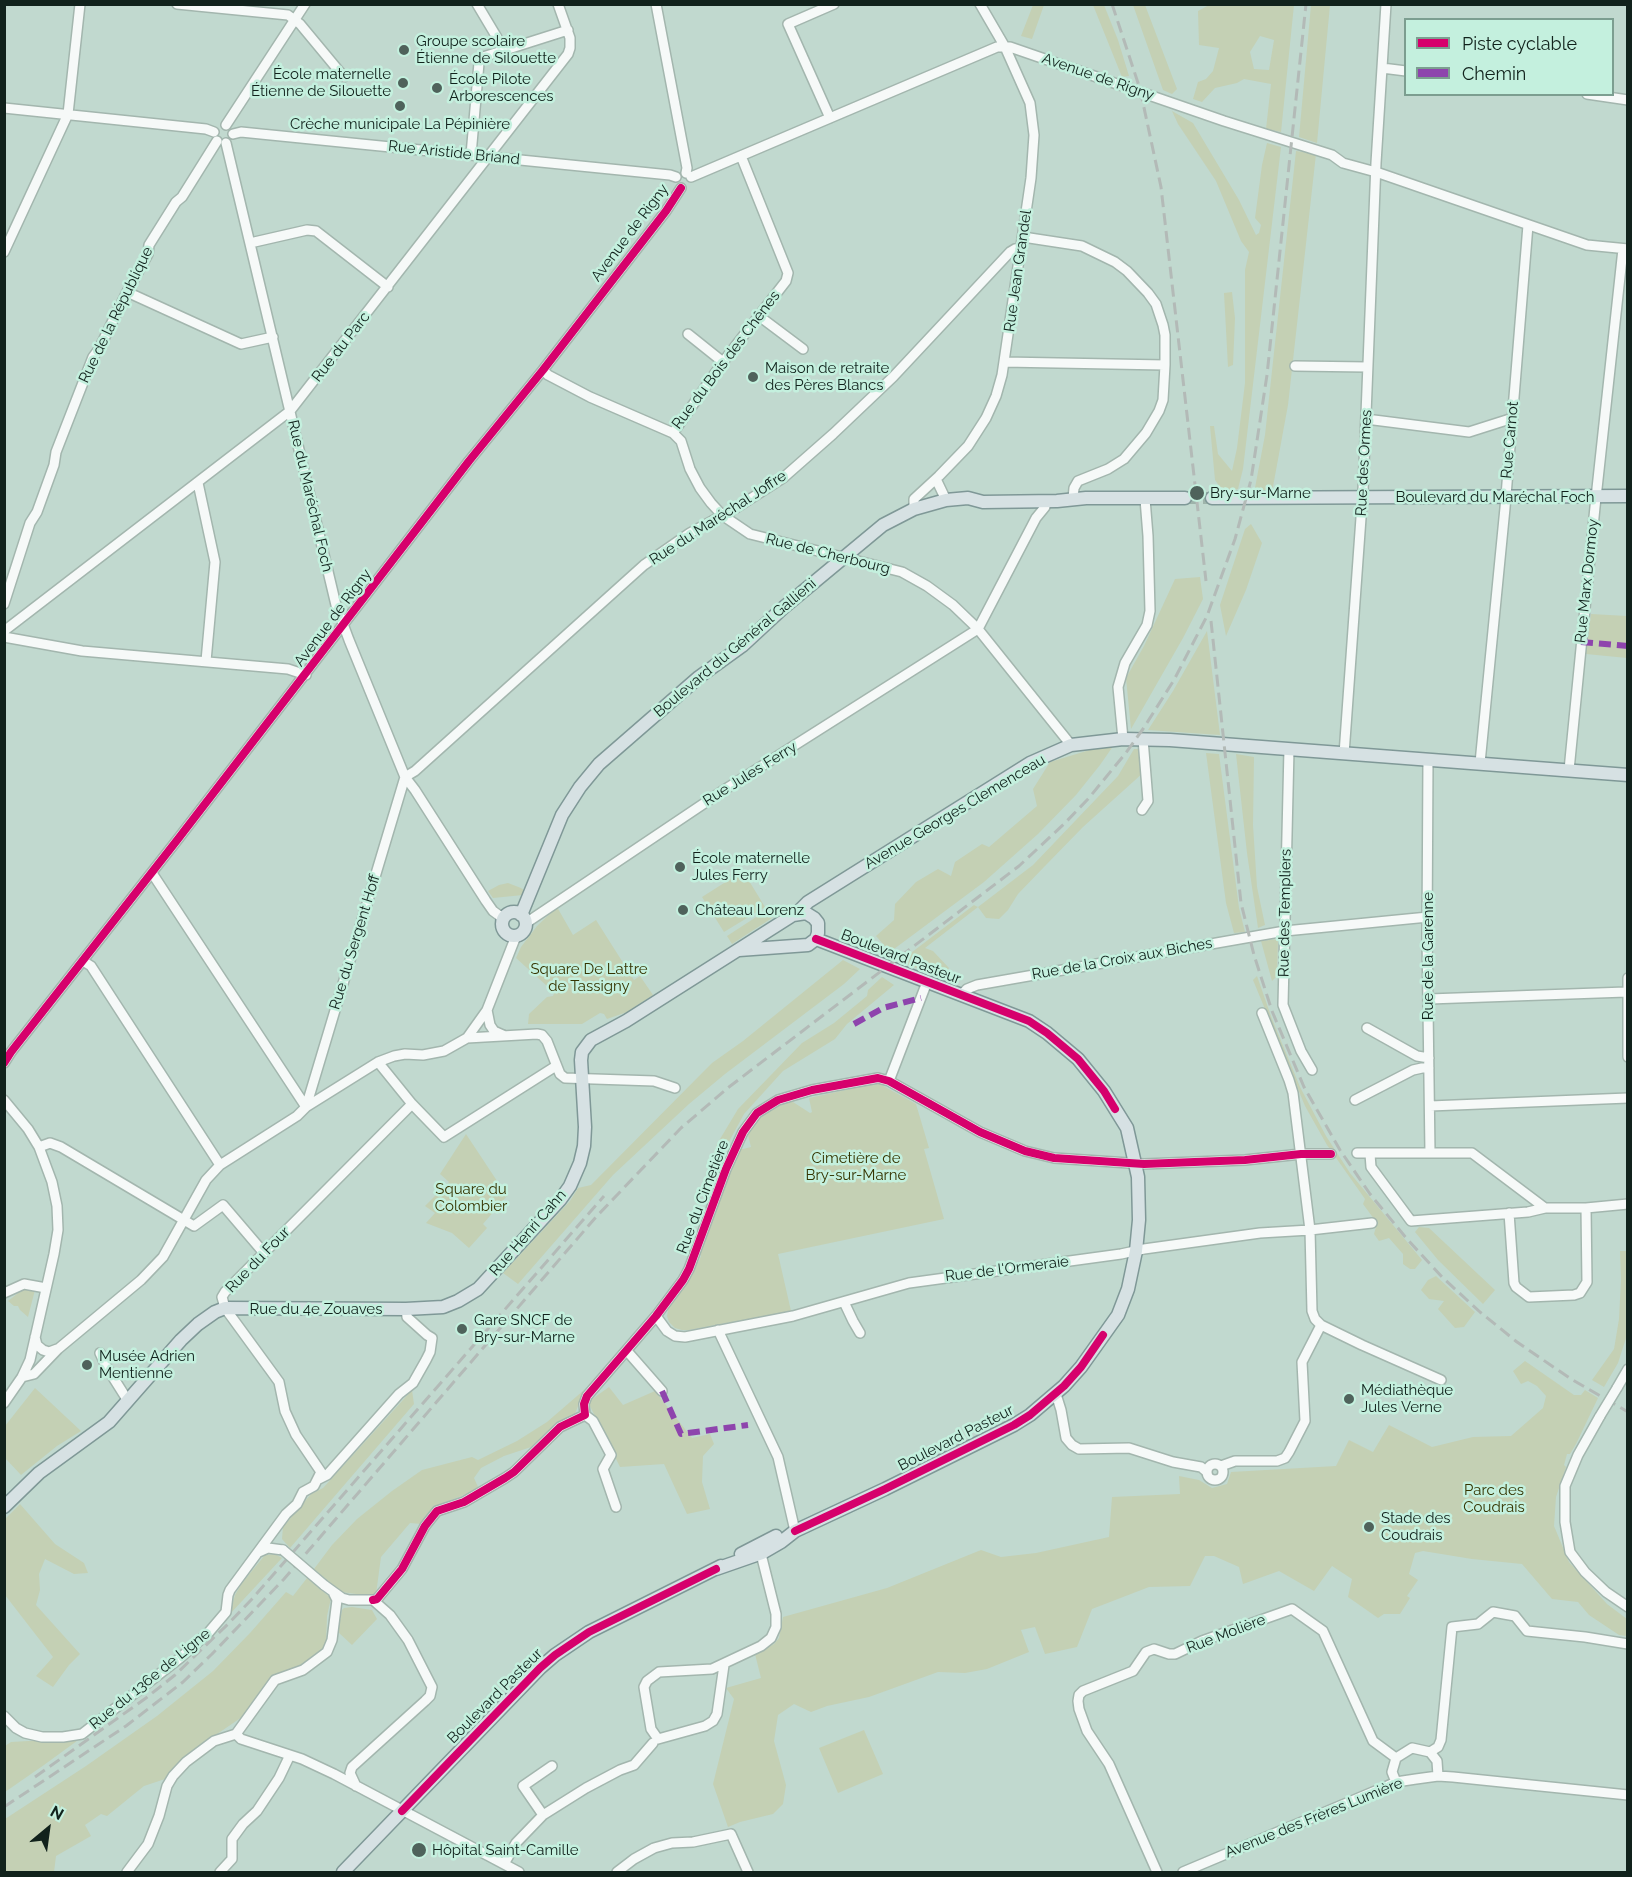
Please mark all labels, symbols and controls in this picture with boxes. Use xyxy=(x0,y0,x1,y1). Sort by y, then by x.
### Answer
legend xyxy=(1404,18,1614,96)
place label: Groupe scolaire Étienne de Silouette xyxy=(416,32,556,67)
text: Piste cyclable xyxy=(1462,33,1577,54)
marker: Groupe scolaire Étienne de Silouette xyxy=(397,43,411,57)
street label: Avenue de Rigny xyxy=(1040,49,1156,105)
text: Chemin xyxy=(1462,63,1526,84)
place label: École maternelle Étienne de Silouette xyxy=(251,65,391,100)
place label: École Pilote Arborescences xyxy=(449,70,554,105)
marker: École maternelle Étienne de Silouette xyxy=(396,76,410,90)
marker: École Pilote Arborescences xyxy=(430,81,444,95)
marker: Crèche municipale La Pépinière xyxy=(393,99,407,113)
place label: Crèche municipale La Pépinière xyxy=(290,115,510,133)
street label: Rue Aristide Briand xyxy=(387,137,521,169)
street label: Avenue de Rigny xyxy=(587,181,673,285)
street label: Rue Jean Grandel xyxy=(1001,209,1035,333)
street label: Rue de la République xyxy=(75,244,157,386)
street label: Rue du Bois des Chênes xyxy=(668,287,784,433)
street label: Rue du Parc xyxy=(308,308,374,386)
place label: Maison de retraite des Pères Blancs xyxy=(765,359,889,394)
marker: Maison de retraite des Pères Blancs xyxy=(746,370,760,384)
street label: Rue Carnot xyxy=(1498,401,1522,479)
street label: Rue des Ormes xyxy=(1352,409,1376,517)
street label: Rue du Maréchal Foch xyxy=(284,418,336,574)
street label: Rue du Maréchal Joffre xyxy=(646,467,790,569)
marker: Bry-sur-Marne xyxy=(1188,484,1206,502)
place label: Bry-sur-Marne xyxy=(1210,484,1311,502)
street label: Boulevard du Maréchal Foch xyxy=(1395,488,1595,506)
street label: Rue Marx Dormoy xyxy=(1572,518,1602,644)
street label: Rue de Cherbourg xyxy=(764,530,892,578)
street label: Avenue de Rigny xyxy=(290,566,376,670)
street label: Boulevard du Général Gallieni xyxy=(650,575,820,721)
street label: Rue Jules Ferry xyxy=(700,738,800,810)
street label: Avenue Georges Clemenceau xyxy=(861,751,1049,873)
place label: École maternelle Jules Ferry xyxy=(692,849,810,884)
street label: Rue des Templiers xyxy=(1275,849,1295,977)
marker: École maternelle Jules Ferry xyxy=(673,860,687,874)
street label: Rue du Sergent Hoff xyxy=(326,872,384,1012)
street label: Rue de la Garenne xyxy=(1419,892,1437,1020)
place label: Château Lorenz xyxy=(695,901,804,919)
marker: Château Lorenz xyxy=(676,903,690,917)
street label: Boulevard Pasteur xyxy=(838,926,964,988)
street label: Rue de la Croix aux Biches xyxy=(1030,934,1214,984)
park label: Square De Lattre de Tassigny xyxy=(530,960,648,995)
street label: Rue du Cimetière xyxy=(673,1138,733,1256)
park label: Cimetière de Bry-sur-Marne xyxy=(806,1149,906,1184)
park label: Square du Colombier xyxy=(435,1180,507,1215)
street label: Rue Henri Cahn xyxy=(486,1186,570,1280)
street label: Rue du Four xyxy=(222,1223,294,1297)
street label: Rue de l'Ormeraie xyxy=(944,1252,1070,1286)
street label: Rue du 4e Zouaves xyxy=(250,1300,382,1318)
place label: Gare SNCF de Bry-sur-Marne xyxy=(474,1311,575,1346)
marker: Gare SNCF de Bry-sur-Marne xyxy=(455,1322,469,1336)
place label: Musée Adrien Mentienne xyxy=(99,1347,195,1382)
marker: Musée Adrien Mentienne xyxy=(80,1358,94,1372)
place label: Médiathèque Jules Verne xyxy=(1361,1381,1453,1416)
marker: Médiathèque Jules Verne xyxy=(1342,1392,1356,1406)
street label: Boulevard Pasteur xyxy=(895,1401,1017,1475)
park label: Parc des Coudrais xyxy=(1463,1481,1525,1516)
place label: Stade des Coudrais xyxy=(1381,1509,1451,1544)
marker: Stade des Coudrais xyxy=(1362,1520,1376,1534)
street label: Rue Molière xyxy=(1184,1611,1268,1657)
street label: Rue du 136e de Ligne xyxy=(86,1625,214,1733)
street label: Boulevard Pasteur xyxy=(444,1645,546,1747)
street label: Avenue des Frères Lumière xyxy=(1223,1774,1405,1862)
north arrow xyxy=(18,1799,78,1859)
text: N xyxy=(47,1802,67,1824)
marker: Hôpital Saint-Camille xyxy=(410,1841,428,1859)
place label: Hôpital Saint-Camille xyxy=(432,1841,579,1859)

